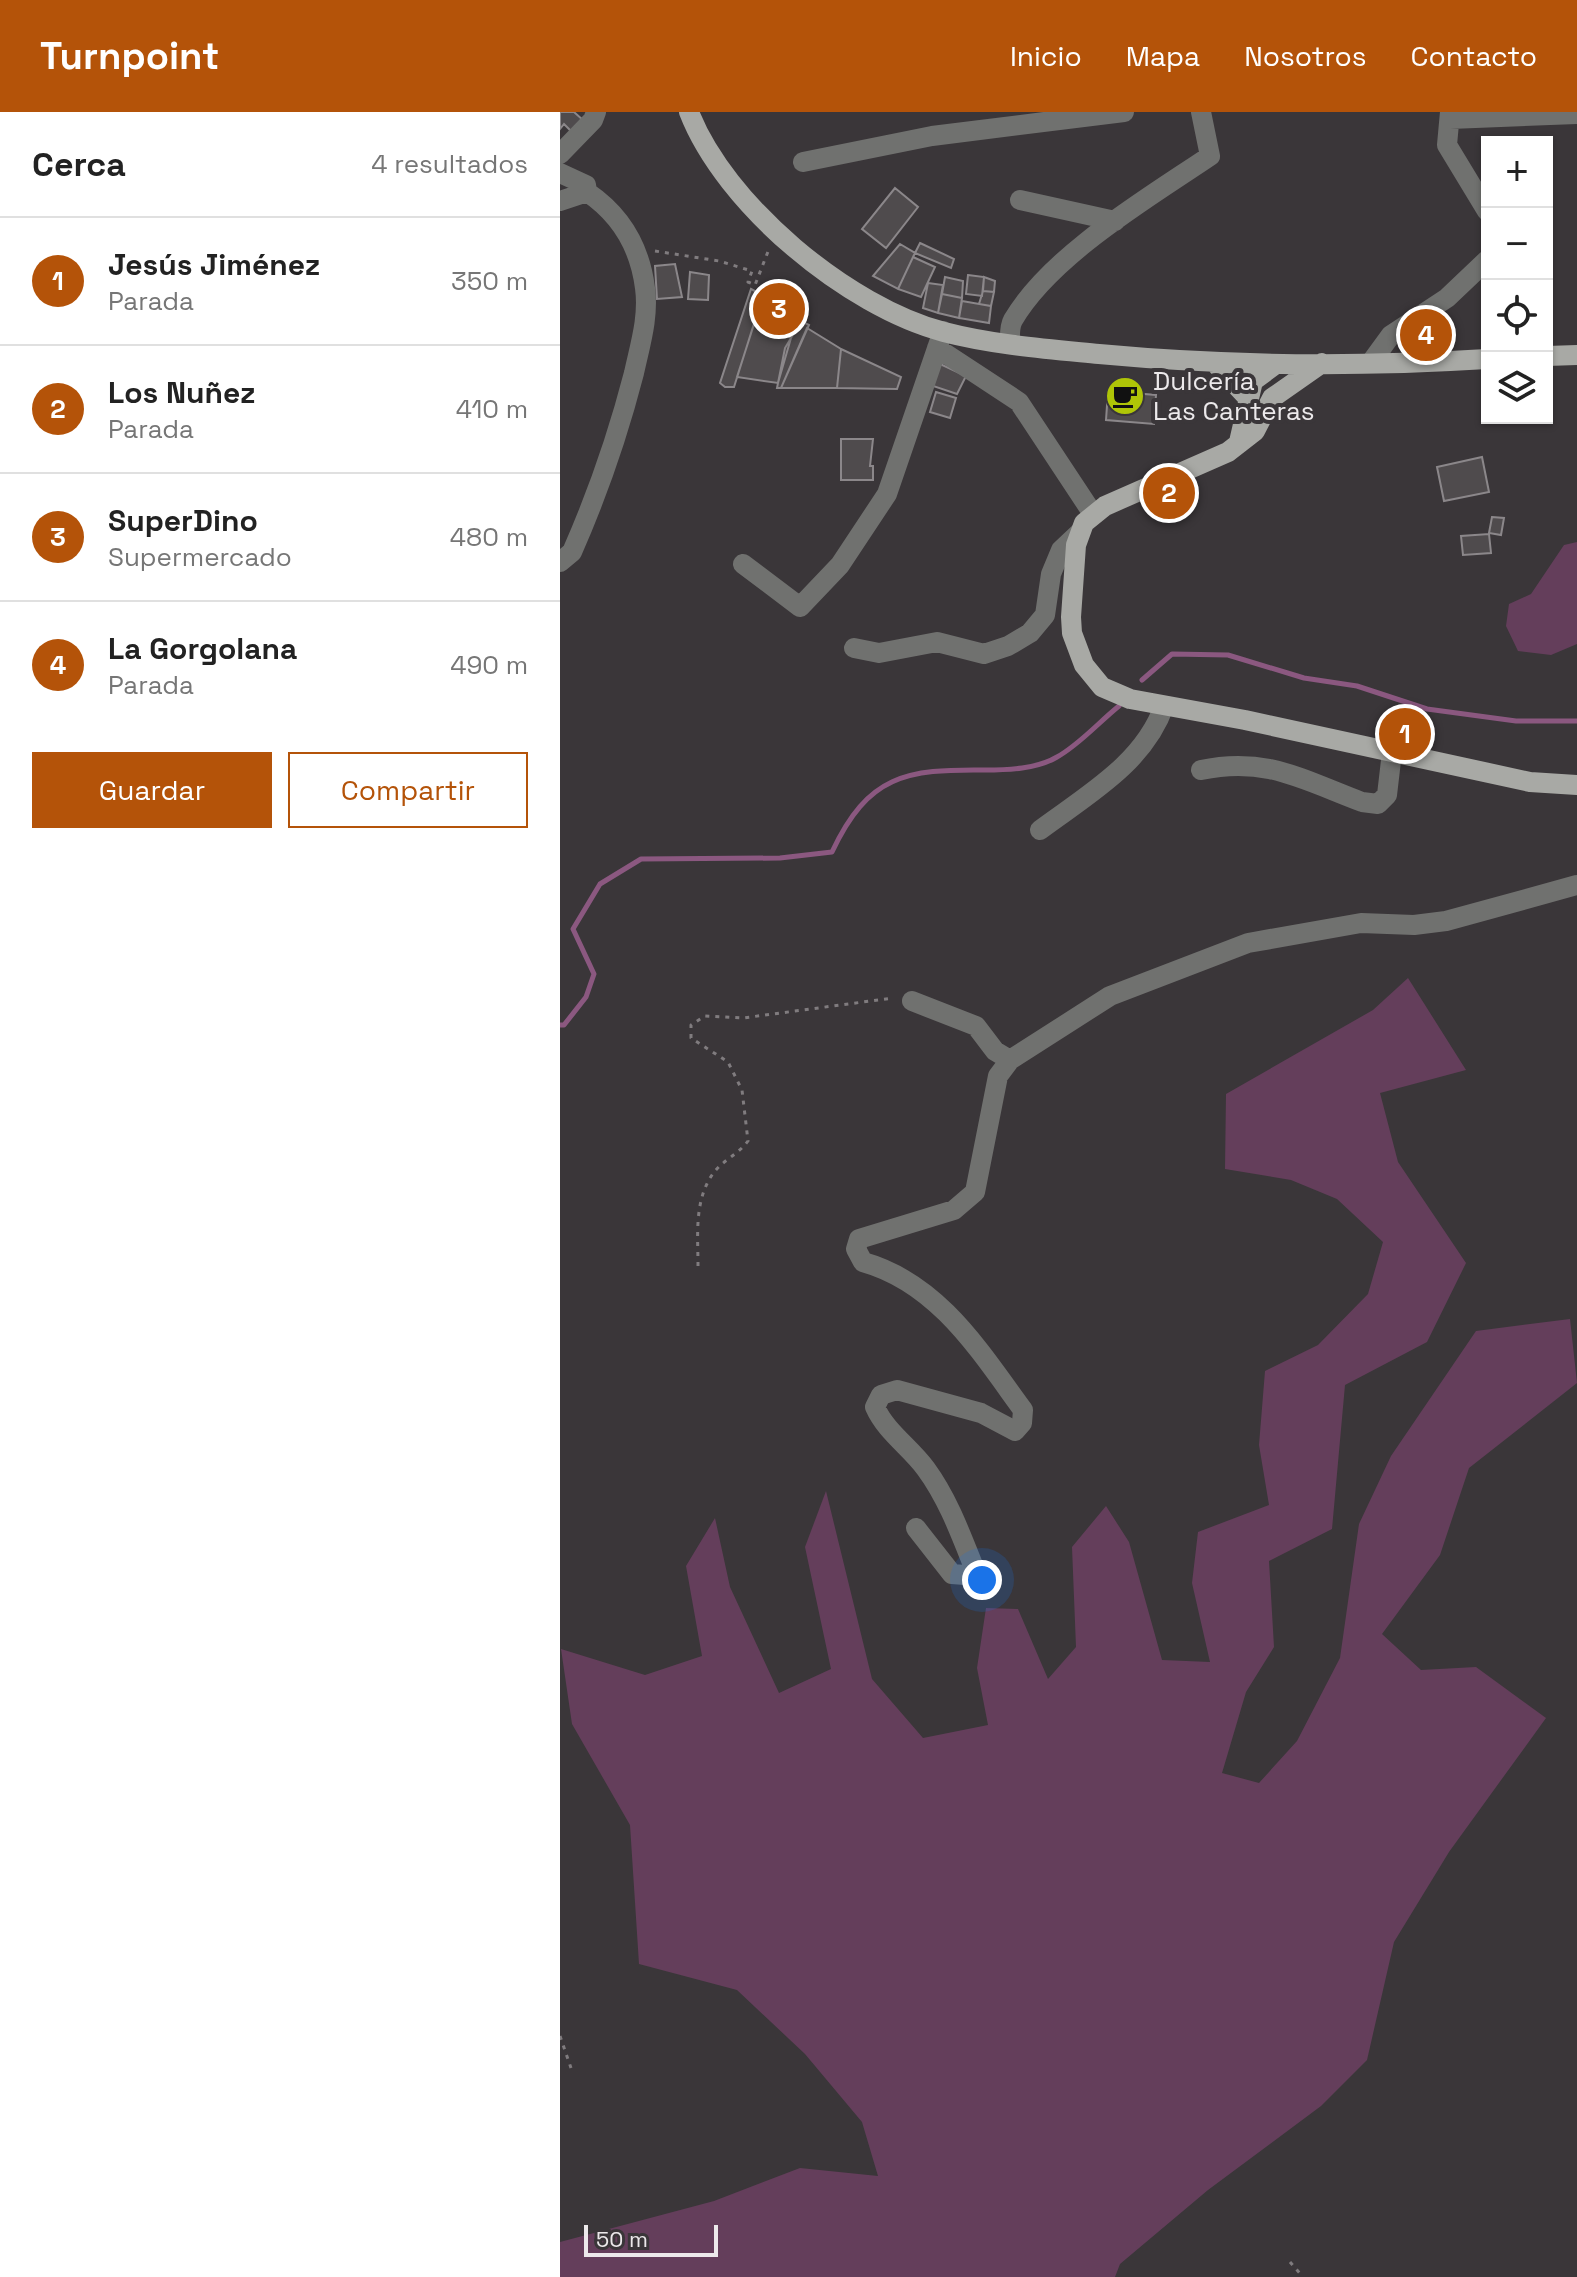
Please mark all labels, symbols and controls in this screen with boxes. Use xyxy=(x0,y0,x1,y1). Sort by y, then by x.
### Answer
text: Turnpoint xyxy=(40,32,219,80)
text: Inicio xyxy=(1010,38,1082,74)
text: Mapa xyxy=(1126,38,1200,74)
text: Nosotros xyxy=(1244,38,1367,74)
text: Contacto xyxy=(1411,38,1537,74)
map controls xyxy=(1481,136,1553,424)
button: + xyxy=(1481,136,1553,208)
text: Cerca xyxy=(32,143,126,186)
text: 4 resultados xyxy=(371,147,528,181)
button: − xyxy=(1481,208,1553,280)
text: Jesús Jiménez xyxy=(108,245,320,284)
text: 1 xyxy=(52,264,64,298)
text: 350 m xyxy=(451,264,528,298)
pin: 3 xyxy=(753,279,805,339)
button: locate xyxy=(1481,280,1553,352)
text: Parada xyxy=(108,284,194,318)
pin: 4 xyxy=(1400,305,1452,365)
button: layers xyxy=(1481,352,1553,424)
place label: Dulcería Las Canteras xyxy=(1153,364,1314,428)
text: Los Nuñez xyxy=(108,373,256,412)
cafe icon: Dulcería Las Canteras xyxy=(1104,375,1146,417)
text: 2 xyxy=(50,392,66,426)
text: 410 m xyxy=(456,392,528,426)
text: Parada xyxy=(108,412,194,446)
pin: 2 xyxy=(1143,463,1195,523)
text: SuperDino xyxy=(108,501,258,540)
text: 3 xyxy=(50,520,66,554)
text: 480 m xyxy=(450,520,528,554)
text: Supermercado xyxy=(108,540,292,574)
text: La Gorgolana xyxy=(108,629,297,668)
text: 4 xyxy=(50,648,66,682)
text: 490 m xyxy=(450,648,528,682)
text: Parada xyxy=(108,668,194,702)
pin: 1 xyxy=(1379,704,1431,764)
button: Guardar xyxy=(32,752,272,828)
button: Compartir xyxy=(288,752,528,828)
your location xyxy=(962,1560,1002,1600)
scale bar xyxy=(584,2221,718,2257)
text: 50 m xyxy=(596,2225,648,2253)

